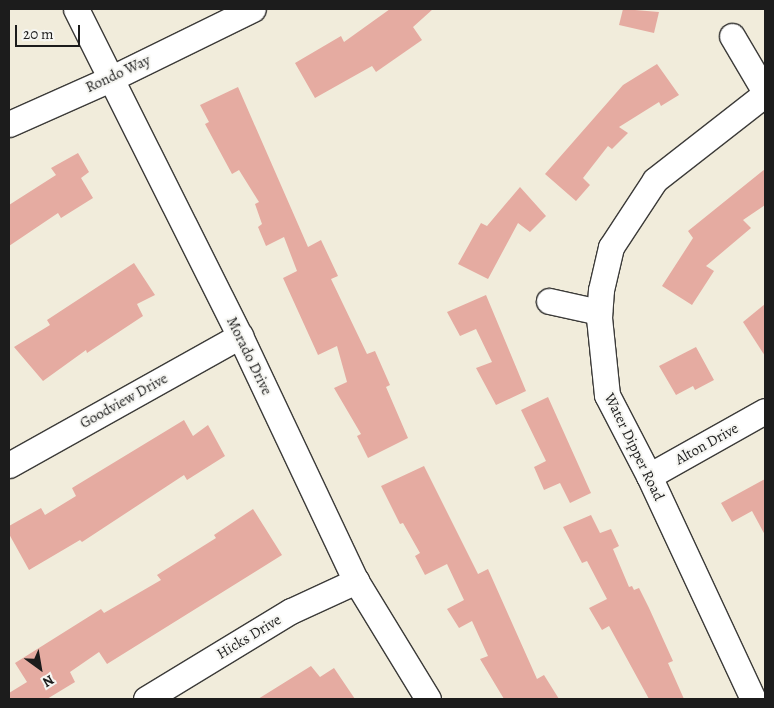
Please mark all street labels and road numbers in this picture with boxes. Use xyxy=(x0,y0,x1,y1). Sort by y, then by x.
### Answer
street label: Rondo Way xyxy=(83,51,153,97)
street label: Morado Drive xyxy=(222,314,276,398)
street label: Goodview Drive xyxy=(77,369,171,433)
street label: Water Dipper Road xyxy=(600,390,668,504)
street label: Alton Drive xyxy=(672,419,742,469)
street label: Hicks Drive xyxy=(214,611,284,663)

